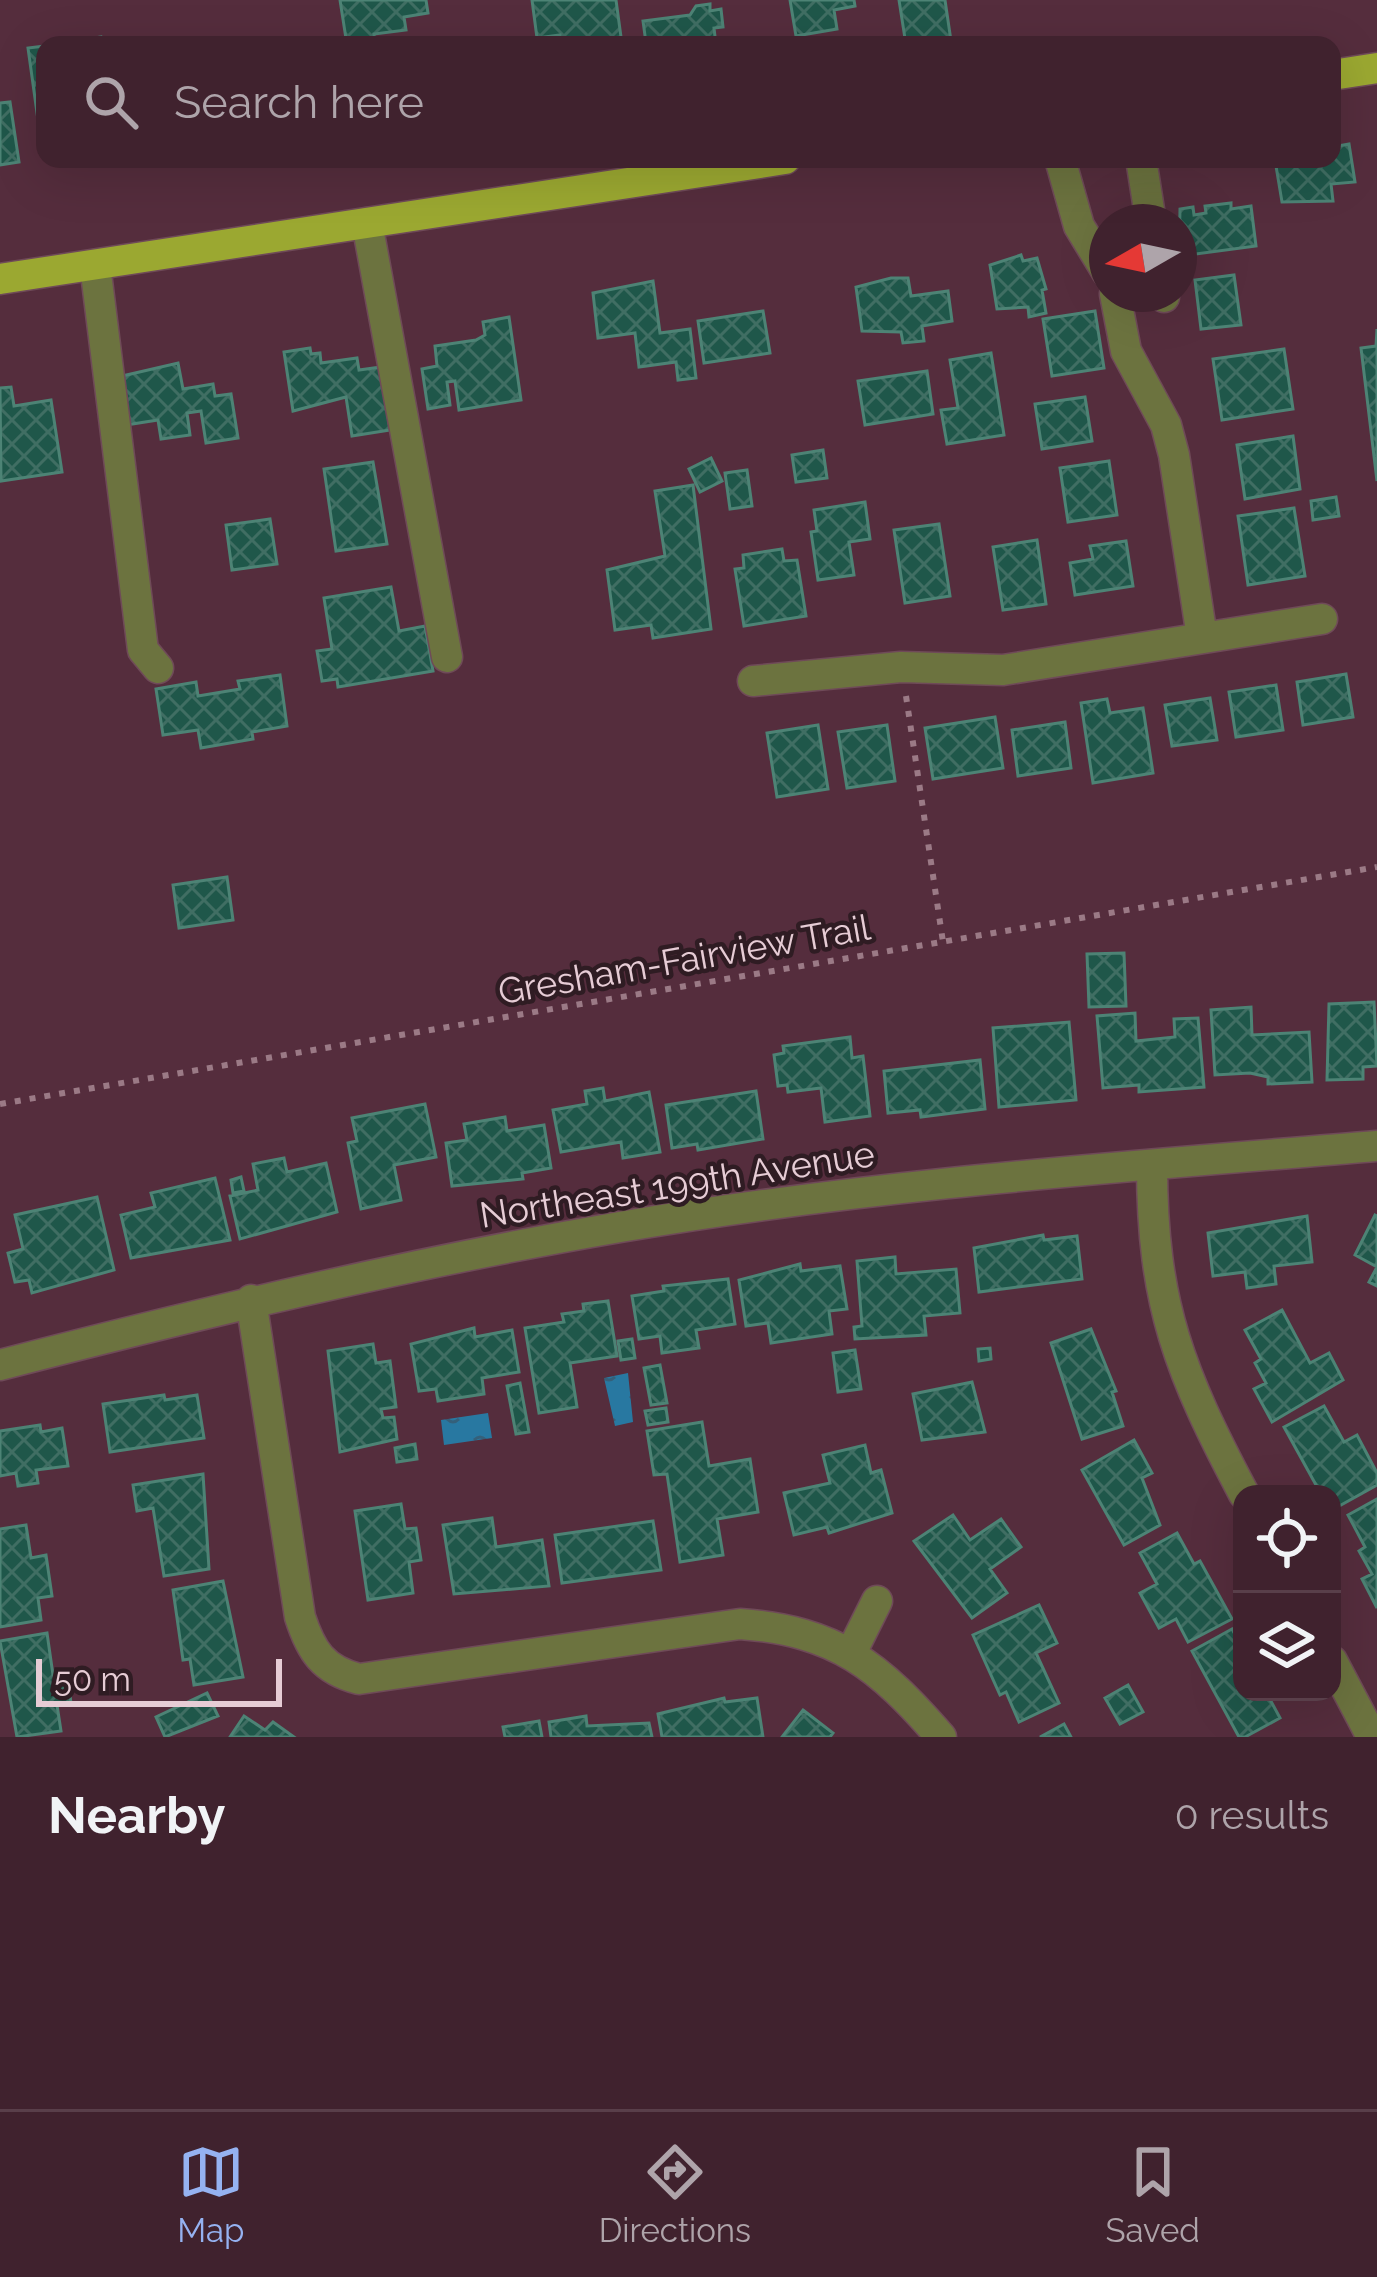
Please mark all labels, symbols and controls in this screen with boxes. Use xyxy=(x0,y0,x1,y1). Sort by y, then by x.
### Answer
search box xyxy=(36,36,1341,168)
icon: search xyxy=(78,69,144,135)
text: Search here xyxy=(174,76,424,129)
north arrow xyxy=(1089,204,1197,312)
street label: Gresham-Fairview Trail xyxy=(495,906,873,1012)
street label: Northeast 199th Avenue xyxy=(477,1132,877,1236)
map controls xyxy=(1233,1485,1341,1701)
button: locate xyxy=(1233,1485,1341,1593)
button: layers xyxy=(1233,1593,1341,1701)
scale bar xyxy=(36,1653,282,1706)
text: 50 m xyxy=(54,1660,131,1699)
text: Nearby xyxy=(48,1785,225,1845)
text: 0 results xyxy=(1175,1792,1329,1838)
tab: Map xyxy=(177,2139,244,2250)
tab: Directions xyxy=(599,2139,751,2250)
tab: Saved xyxy=(1105,2139,1200,2250)

